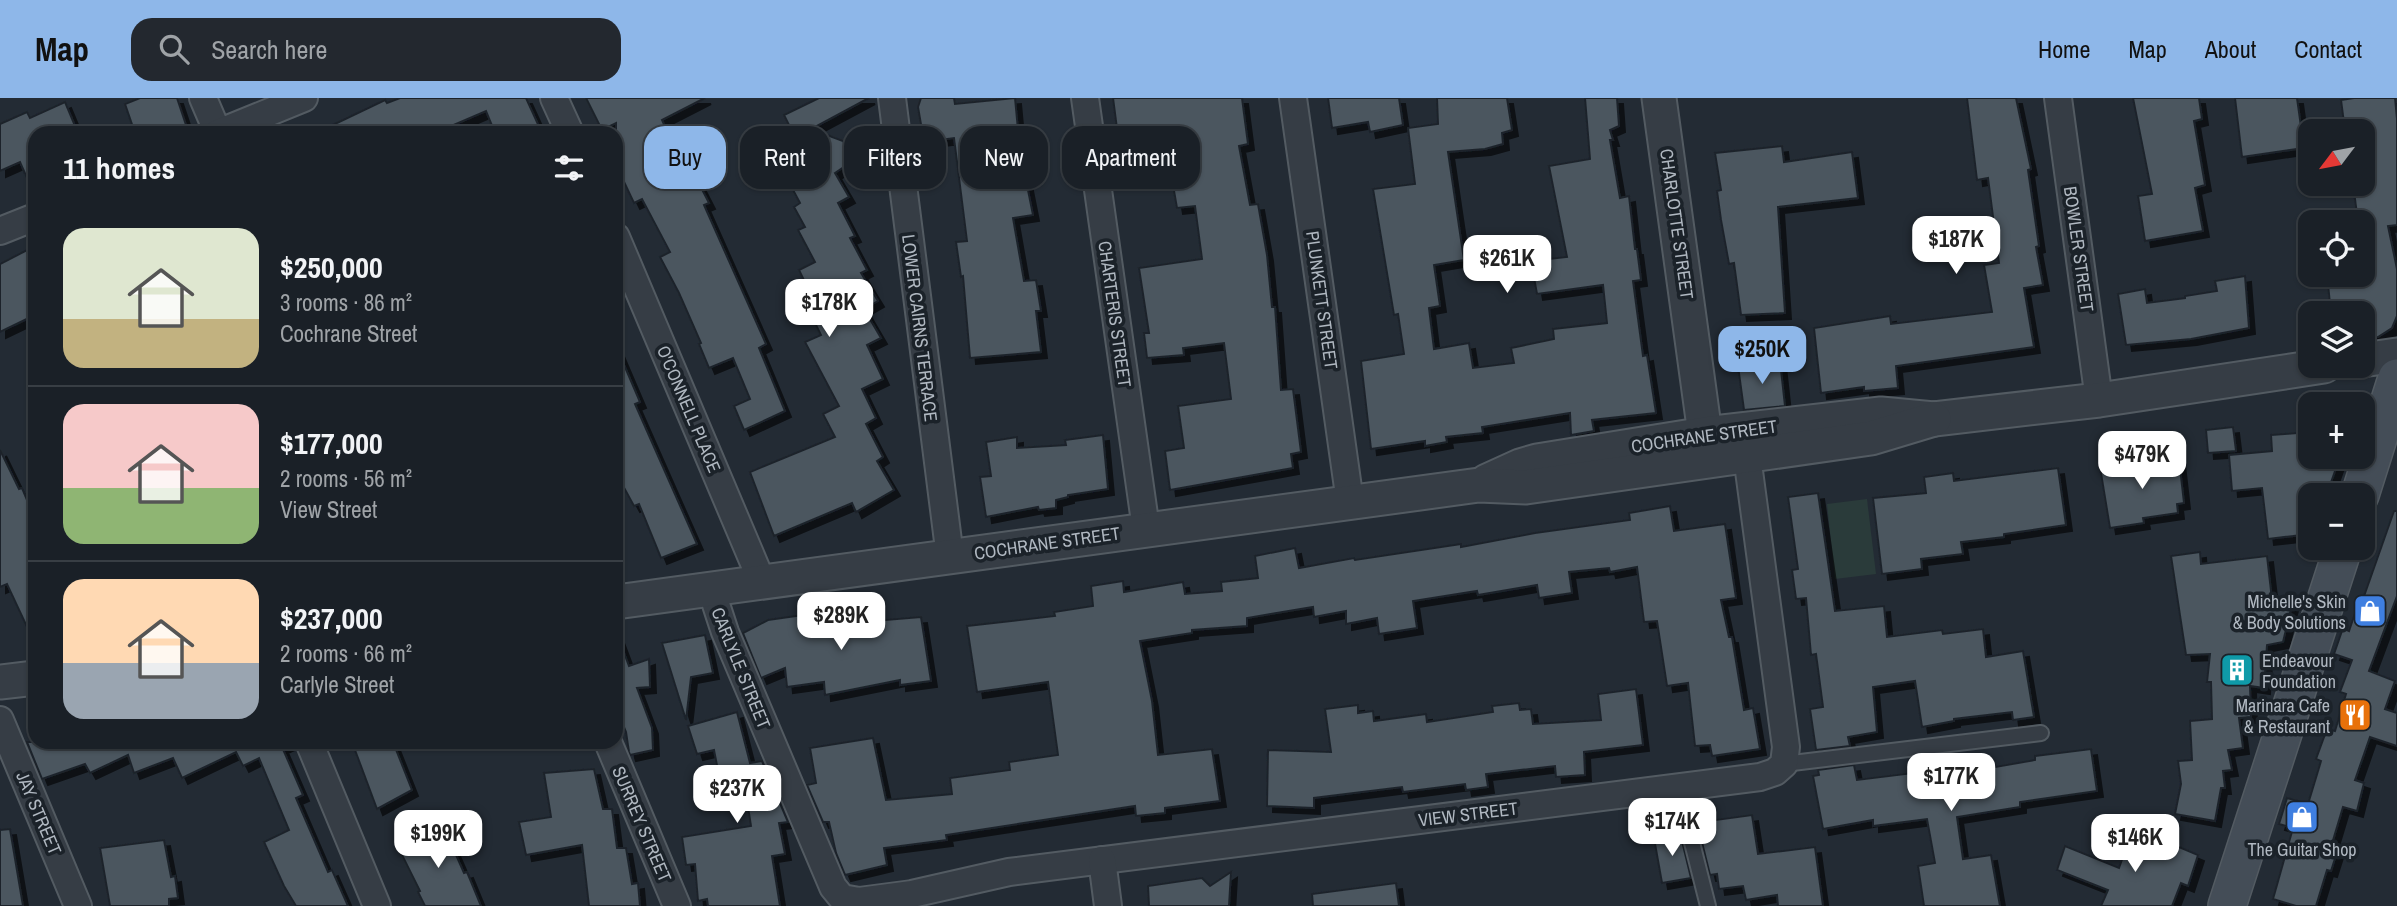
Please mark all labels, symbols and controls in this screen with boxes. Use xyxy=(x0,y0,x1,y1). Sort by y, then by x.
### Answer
search box xyxy=(131,18,621,81)
text: Map xyxy=(35,27,89,71)
icon: search xyxy=(155,30,193,68)
text: Search here xyxy=(211,32,327,67)
text: Home xyxy=(2038,33,2090,65)
text: Map xyxy=(2128,33,2167,65)
text: About xyxy=(2205,33,2256,65)
text: Contact xyxy=(2294,33,2362,65)
north arrow xyxy=(2298,119,2375,196)
map controls xyxy=(2298,119,2375,560)
chip: Buy xyxy=(644,126,726,189)
chip: Rent xyxy=(740,126,830,189)
chip: Filters xyxy=(844,126,946,189)
chip: New xyxy=(960,126,1048,189)
chip: Apartment xyxy=(1062,126,1200,189)
street label: CHARLOTTE STREET xyxy=(1654,147,1700,301)
text: 11 homes xyxy=(63,148,175,188)
icon: filters xyxy=(550,149,588,187)
street label: BOWLER STREET xyxy=(2058,185,2100,313)
button: locate xyxy=(2298,210,2375,287)
pin: $187K xyxy=(1907,216,2005,276)
text: $187K xyxy=(1928,223,1984,254)
street label: PLUNKETT STREET xyxy=(1300,229,1344,371)
street label: LOWER CAIRNS TERRACE xyxy=(896,233,944,423)
pin: $261K xyxy=(1458,236,1556,295)
street label: CHARTERIS STREET xyxy=(1092,239,1138,389)
text: $261K xyxy=(1479,242,1535,273)
text: $250,000 xyxy=(280,247,383,287)
icon: home xyxy=(119,256,203,340)
pin: $178K xyxy=(780,280,878,339)
text: $178K xyxy=(801,286,857,317)
text: 3 rooms · 86 m² xyxy=(280,287,412,318)
button: layers xyxy=(2298,301,2375,378)
text: Cochrane Street xyxy=(280,318,417,349)
pin: $250K xyxy=(1713,327,1811,386)
text: $250K xyxy=(1734,333,1790,364)
street label: O'CONNELL PLACE xyxy=(651,342,727,476)
button: + xyxy=(2298,392,2375,469)
street label: COCHRANE STREET xyxy=(1630,413,1778,459)
text: $177,000 xyxy=(280,423,383,463)
icon: home xyxy=(119,432,203,516)
pin: $479K xyxy=(2093,432,2191,491)
text: $479K xyxy=(2114,438,2170,469)
text: 2 rooms · 56 m² xyxy=(280,463,412,494)
button: − xyxy=(2298,483,2375,560)
text: View Street xyxy=(280,494,377,525)
street label: COCHRANE STREET xyxy=(973,520,1121,566)
place label: Michelle's Skin & Body Solutions xyxy=(2233,589,2346,635)
pin: $289K xyxy=(792,592,890,652)
shop icon: Michelle's Skin & Body Solutions xyxy=(2351,592,2389,630)
text: $237,000 xyxy=(280,598,383,638)
text: $289K xyxy=(813,599,869,630)
street label: CARLYLE STREET xyxy=(705,604,777,732)
icon: home xyxy=(119,607,203,691)
text: 2 rooms · 66 m² xyxy=(280,638,412,669)
place label: Endeavour Foundation xyxy=(2262,648,2336,694)
building icon: Endeavour Foundation xyxy=(2218,651,2256,689)
text: Carlyle Street xyxy=(280,669,394,700)
place label: Marinara Cafe & Restaurant xyxy=(2236,693,2330,739)
restaurant icon: Marinara Cafe & Restaurant xyxy=(2336,696,2374,734)
pin: $177K xyxy=(1902,754,2000,813)
text: $177K xyxy=(1923,760,1979,791)
street label: SURREY STREET xyxy=(606,762,678,886)
pin: $237K xyxy=(688,766,786,825)
street label: JAY STREET xyxy=(10,768,68,858)
text: $237K xyxy=(709,772,765,803)
street label: VIEW STREET xyxy=(1417,795,1519,833)
pin: $174K xyxy=(1623,798,1721,858)
shop icon: The Guitar Shop xyxy=(2283,798,2321,836)
text: $174K xyxy=(1644,805,1700,836)
pin: $199K xyxy=(389,810,487,870)
pin: $146K xyxy=(2086,814,2184,874)
text: $199K xyxy=(410,817,466,848)
text: $146K xyxy=(2107,821,2163,852)
place label: The Guitar Shop xyxy=(2247,837,2357,862)

